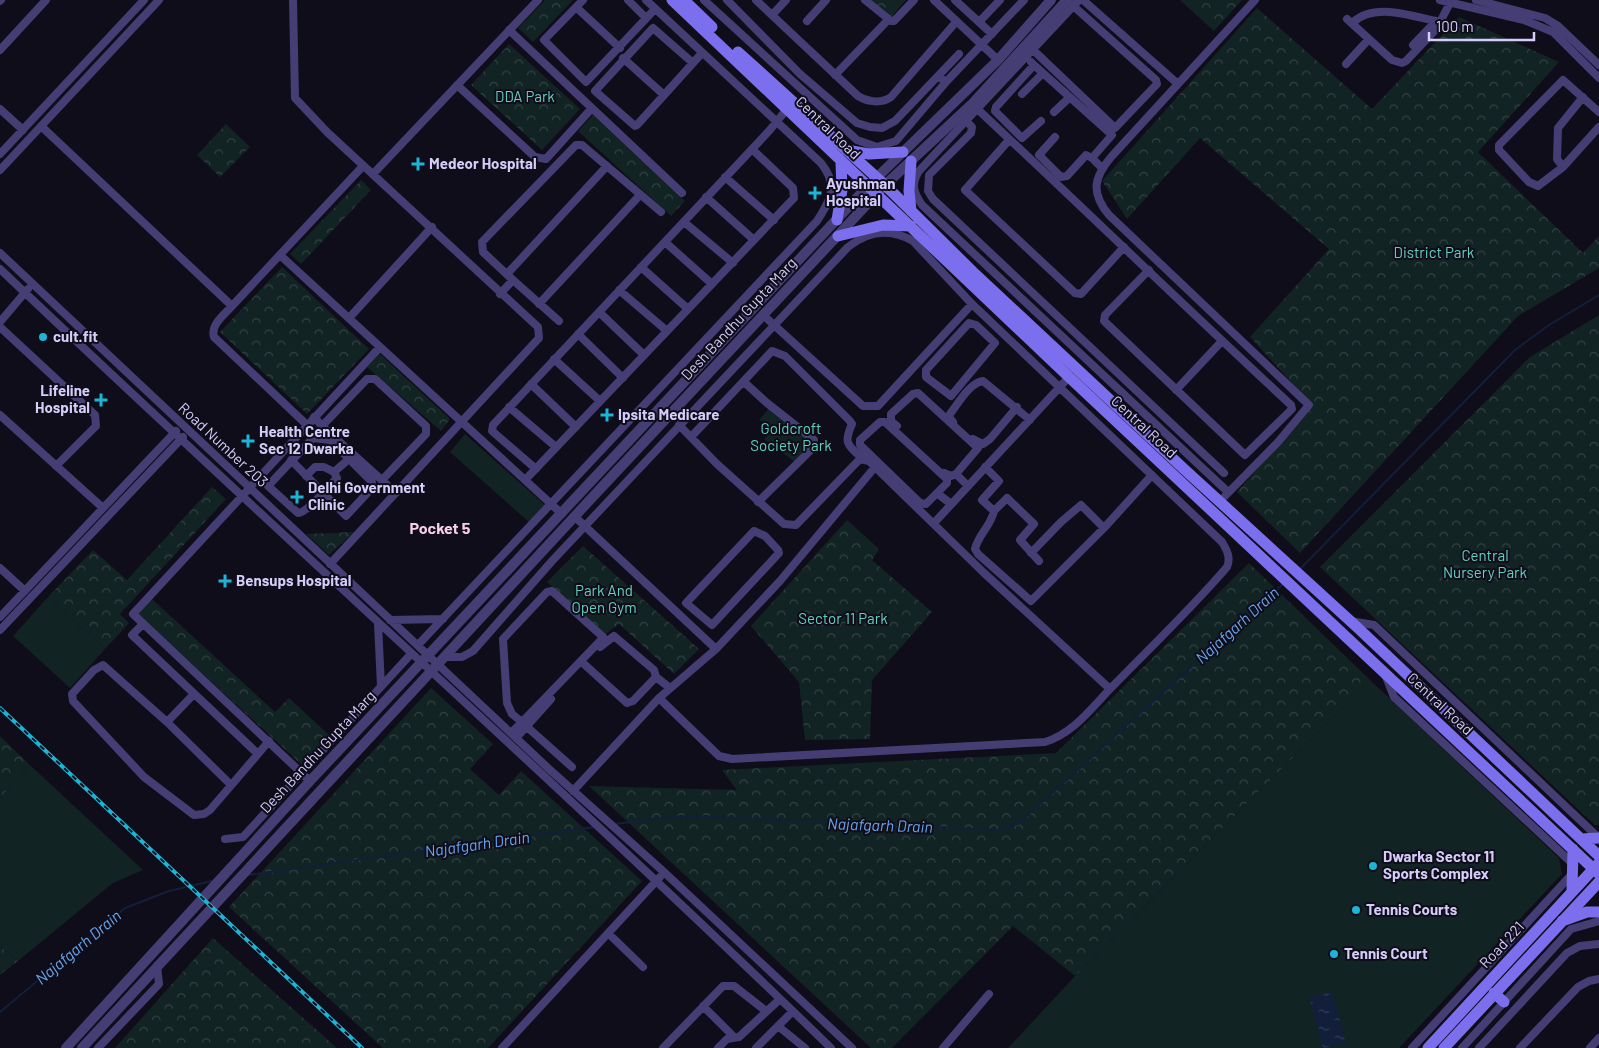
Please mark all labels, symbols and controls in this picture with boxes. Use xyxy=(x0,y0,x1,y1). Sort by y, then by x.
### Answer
scale bar xyxy=(1429,10,1534,42)
text: 100 m xyxy=(1436,17,1474,35)
park label: DDA Park xyxy=(495,87,555,105)
street label: Central Road xyxy=(792,92,865,163)
place label: Medeor Hospital xyxy=(429,154,537,172)
marker: Medeor Hospital xyxy=(411,157,425,171)
place label: Ayushman Hospital xyxy=(826,174,895,209)
marker: Ayushman Hospital xyxy=(808,186,822,200)
park label: District Park xyxy=(1394,243,1475,261)
street label: Desh Bandhu Gupta Marg xyxy=(677,253,800,383)
place label: cult.fit xyxy=(53,327,98,345)
marker: cult.fit xyxy=(37,331,49,343)
place label: Lifeline Hospital xyxy=(35,381,90,416)
street label: Central Road xyxy=(1108,391,1181,461)
marker: Lifeline Hospital xyxy=(94,393,108,407)
street label: Road Number 203 xyxy=(175,398,272,490)
place label: Ipsita Medicare xyxy=(618,405,719,423)
marker: Ipsita Medicare xyxy=(600,408,614,422)
park label: Goldcroft Society Park xyxy=(750,419,832,454)
place label: Health Centre Sec 12 Dwarka xyxy=(259,422,354,457)
marker: Health Centre Sec 12 Dwarka xyxy=(241,434,255,448)
place label: Delhi Government Clinic xyxy=(308,478,426,513)
marker: Delhi Government Clinic xyxy=(290,490,304,504)
district label: Pocket 5 xyxy=(410,518,471,537)
park label: Central Nursery Park xyxy=(1443,546,1528,581)
place label: Bensups Hospital xyxy=(236,571,351,589)
marker: Bensups Hospital xyxy=(218,574,232,588)
park label: Park And Open Gym xyxy=(571,581,637,616)
water label: Najafgarh Drain xyxy=(1191,582,1282,667)
park label: Sector 11 Park xyxy=(798,609,888,627)
street label: Central Road xyxy=(1404,668,1477,738)
street label: Desh Bandhu Gupta Marg xyxy=(256,686,379,816)
water label: Najafgarh Drain xyxy=(827,813,933,836)
water label: Najafgarh Drain xyxy=(423,827,531,860)
place label: Dwarka Sector 11 Sports Complex xyxy=(1383,847,1494,882)
marker: Dwarka Sector 11 Sports Complex xyxy=(1367,860,1379,872)
place label: Tennis Courts xyxy=(1366,900,1458,918)
marker: Tennis Courts xyxy=(1350,904,1362,916)
water label: Najafgarh Drain xyxy=(31,905,124,988)
street label: Road 221 xyxy=(1475,917,1527,971)
place label: Tennis Court xyxy=(1344,944,1428,962)
marker: Tennis Court xyxy=(1328,948,1340,960)

